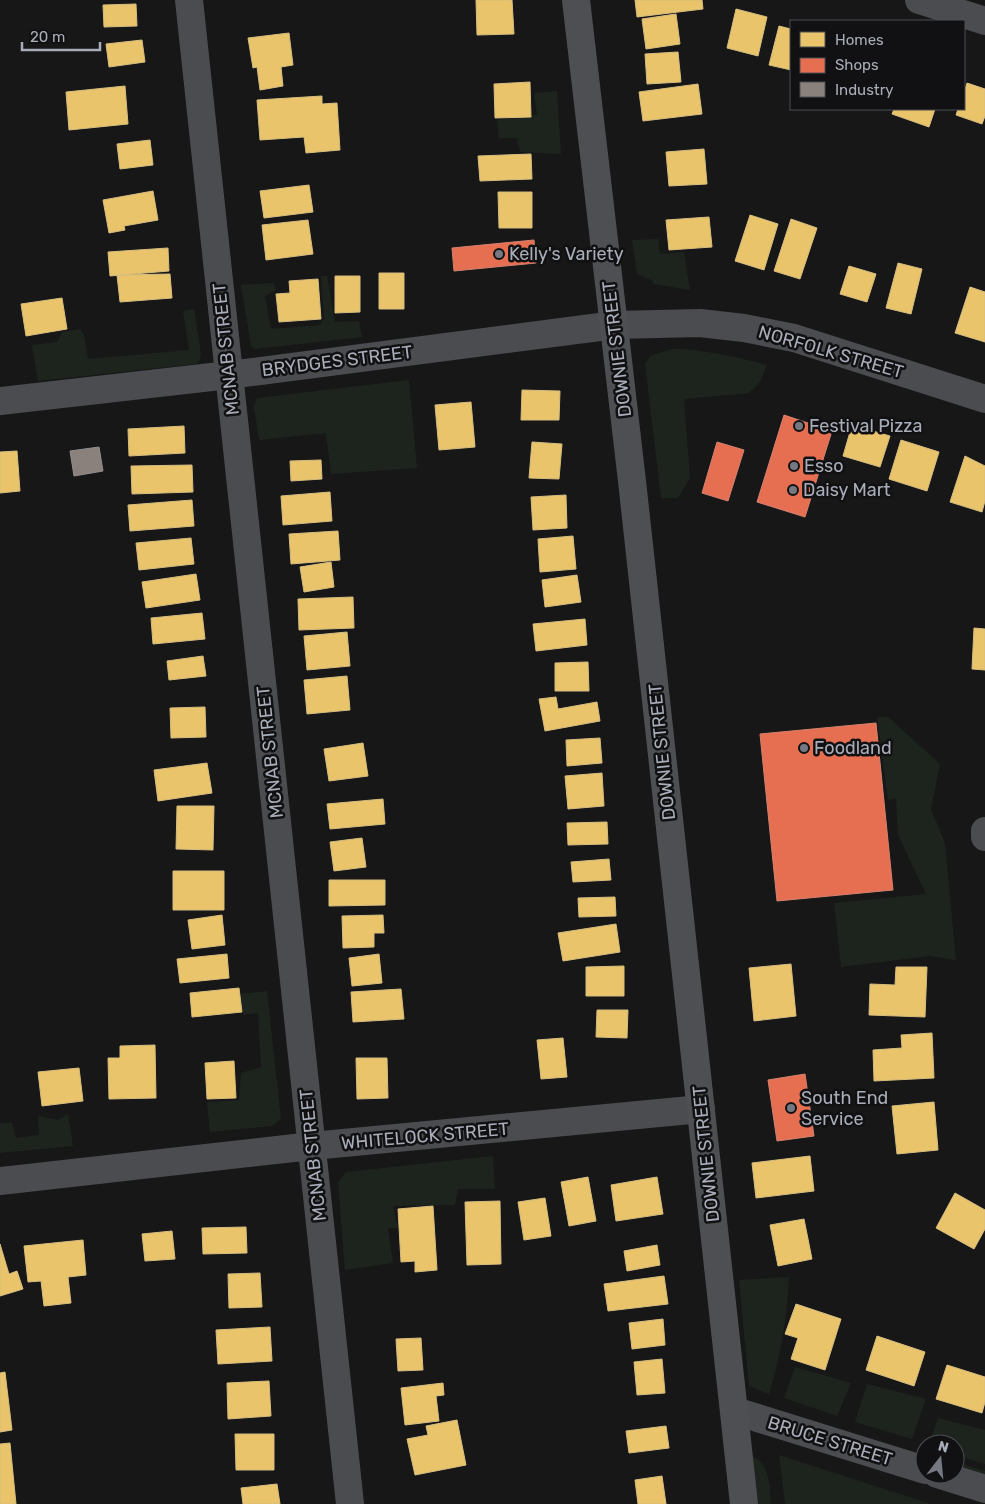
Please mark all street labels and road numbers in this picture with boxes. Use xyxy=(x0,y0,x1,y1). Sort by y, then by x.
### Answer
street label: DOWNIE STREET xyxy=(598,280,636,418)
street label: MCNAB STREET xyxy=(208,282,244,416)
street label: NORFOLK STREET xyxy=(756,321,906,383)
street label: BRYDGES STREET xyxy=(260,341,414,381)
street label: DOWNIE STREET xyxy=(644,683,680,821)
street label: MCNAB STREET xyxy=(252,685,288,819)
street label: DOWNIE STREET xyxy=(688,1085,724,1223)
street label: MCNAB STREET xyxy=(295,1088,331,1222)
street label: WHITELOCK STREET xyxy=(340,1118,510,1154)
street label: BRUCE STREET xyxy=(765,1412,895,1470)

